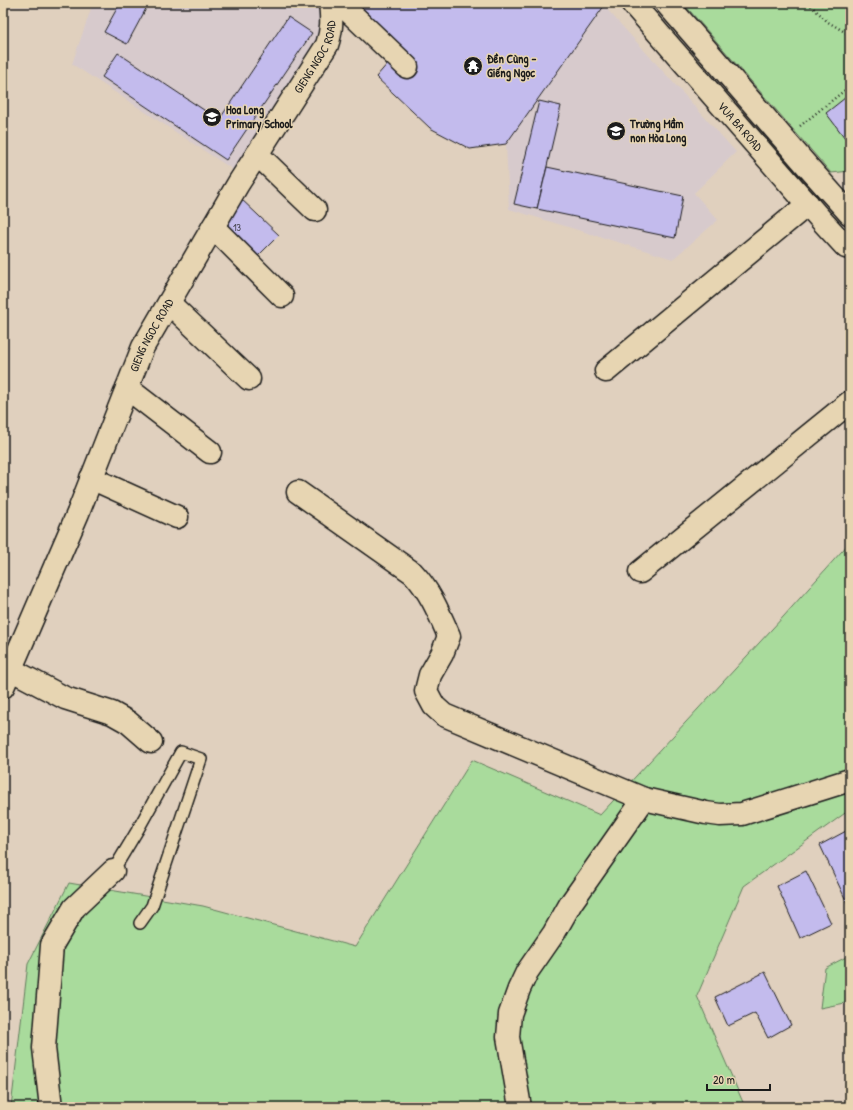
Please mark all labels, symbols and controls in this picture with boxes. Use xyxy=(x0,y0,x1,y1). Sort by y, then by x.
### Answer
street label: GIENG NGOC ROAD xyxy=(289,20,339,96)
place label: Đền Cùng - Giếng Ngọc xyxy=(487,50,536,82)
temple icon: Đền Cùng - Giếng Ngọc xyxy=(462,55,484,77)
street label: VUA BA ROAD xyxy=(714,98,767,155)
place label: Hoa Long Primary School xyxy=(226,101,293,133)
school or university icon: Hoa Long Primary School xyxy=(201,106,223,128)
place label: Trường Mầm non Hòa Long xyxy=(629,115,687,147)
school or university icon: Trường Mầm non Hòa Long xyxy=(605,120,627,142)
house number: 13 xyxy=(233,221,242,234)
street label: GIENG NGOC ROAD xyxy=(125,295,178,374)
scale bar xyxy=(707,1066,770,1092)
text: 20 m xyxy=(713,1071,735,1088)

